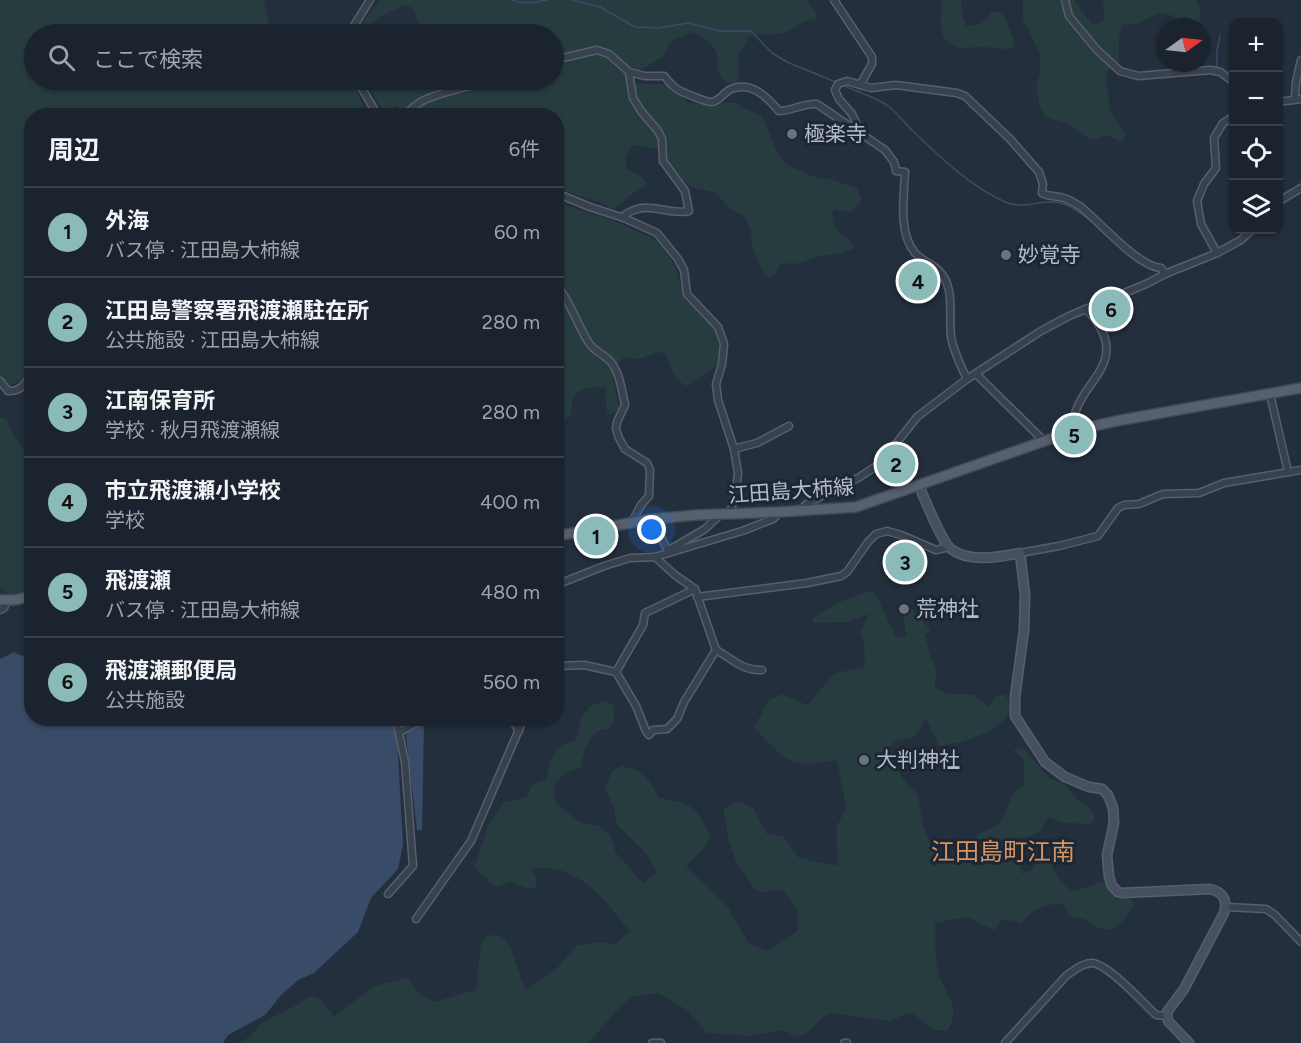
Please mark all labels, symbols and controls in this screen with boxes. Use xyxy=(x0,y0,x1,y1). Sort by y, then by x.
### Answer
north arrow xyxy=(1157,18,1211,72)
map controls xyxy=(1229,18,1283,234)
button: + xyxy=(1229,18,1283,72)
search box xyxy=(24,24,564,90)
icon: search xyxy=(45,41,78,74)
text: ここで検索 xyxy=(93,46,203,73)
button: − xyxy=(1229,72,1283,126)
place label: 極楽寺 xyxy=(804,121,867,146)
button: locate xyxy=(1229,126,1283,180)
marker: 極楽寺 xyxy=(785,127,799,141)
text: 周辺 xyxy=(48,134,100,166)
text: 6件 xyxy=(509,137,540,161)
button: layers xyxy=(1229,180,1283,234)
text: 外海 xyxy=(105,207,149,234)
text: 1 xyxy=(63,220,72,244)
text: 60 m xyxy=(494,220,540,244)
text: バス停 · 江田島大柿線 xyxy=(105,238,300,262)
place label: 妙覚寺 xyxy=(1018,242,1081,267)
marker: 妙覚寺 xyxy=(999,248,1013,262)
pin: 4 xyxy=(898,258,938,304)
pin: 6 xyxy=(1092,286,1130,332)
text: 江田島警察署飛渡瀬駐在所 xyxy=(105,297,369,324)
text: 2 xyxy=(62,310,73,334)
text: 280 m xyxy=(482,310,540,334)
text: 公共施設 · 江田島大柿線 xyxy=(105,328,320,352)
text: 江南保育所 xyxy=(105,387,215,414)
text: 3 xyxy=(62,400,73,424)
text: 280 m xyxy=(482,400,540,424)
pin: 5 xyxy=(1054,412,1094,458)
text: 学校 · 秋月飛渡瀬線 xyxy=(105,418,280,442)
pin: 2 xyxy=(876,442,916,486)
street label: 江田島大柿線 xyxy=(727,474,855,507)
text: 市立飛渡瀬小学校 xyxy=(105,477,281,504)
text: 4 xyxy=(61,490,74,514)
text: 400 m xyxy=(480,490,540,514)
text: 学校 xyxy=(105,508,145,532)
pin: 1 xyxy=(576,514,616,558)
your location xyxy=(637,515,666,544)
pin: 3 xyxy=(886,540,924,584)
text: 飛渡瀬 xyxy=(105,567,171,594)
text: 5 xyxy=(62,580,73,604)
text: 480 m xyxy=(481,580,540,604)
place label: 荒神社 xyxy=(916,596,979,621)
text: バス停 · 江田島大柿線 xyxy=(105,598,300,622)
marker: 荒神社 xyxy=(897,602,911,616)
text: 飛渡瀬郵便局 xyxy=(105,657,237,684)
text: 6 xyxy=(62,670,73,694)
text: 560 m xyxy=(482,670,540,694)
text: 公共施設 xyxy=(105,688,185,712)
place label: 大判神社 xyxy=(876,747,960,772)
marker: 大判神社 xyxy=(857,753,871,767)
district label: 江田島町江南 xyxy=(931,837,1075,866)

